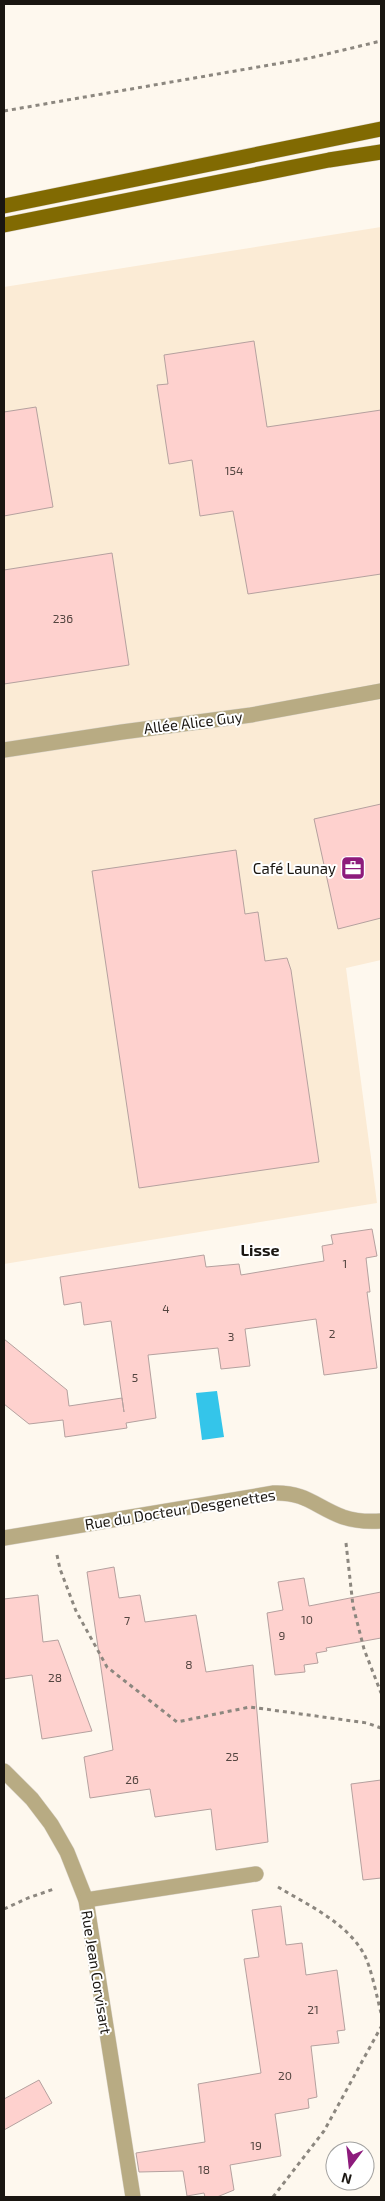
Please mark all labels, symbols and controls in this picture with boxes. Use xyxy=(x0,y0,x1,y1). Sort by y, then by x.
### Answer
house number: 154 xyxy=(225,463,243,477)
house number: 236 xyxy=(53,611,73,625)
street label: Allée Alice Guy xyxy=(143,707,243,737)
office icon: Café Launay xyxy=(340,855,366,881)
place label: Café Launay xyxy=(253,859,336,877)
district label: Lisse xyxy=(240,1240,280,1259)
house number: 1 xyxy=(343,1256,347,1270)
house number: 4 xyxy=(162,1301,170,1315)
house number: 2 xyxy=(329,1326,336,1340)
house number: 3 xyxy=(228,1329,234,1343)
house number: 5 xyxy=(132,1370,138,1384)
street label: Rue du Docteur Desgenettes xyxy=(83,1485,277,1533)
house number: 10 xyxy=(301,1612,313,1626)
house number: 7 xyxy=(124,1613,130,1627)
house number: 9 xyxy=(279,1628,286,1642)
house number: 8 xyxy=(185,1657,193,1671)
house number: 28 xyxy=(48,1670,62,1684)
house number: 25 xyxy=(225,1749,239,1763)
house number: 26 xyxy=(125,1772,139,1786)
street label: Rue Jean Corvisart xyxy=(78,1909,116,2035)
house number: 21 xyxy=(307,2002,319,2016)
house number: 20 xyxy=(278,2068,292,2082)
house number: 19 xyxy=(250,2138,262,2152)
north arrow xyxy=(325,2141,375,2191)
house number: 18 xyxy=(198,2162,210,2176)
text: N xyxy=(339,2170,354,2189)

